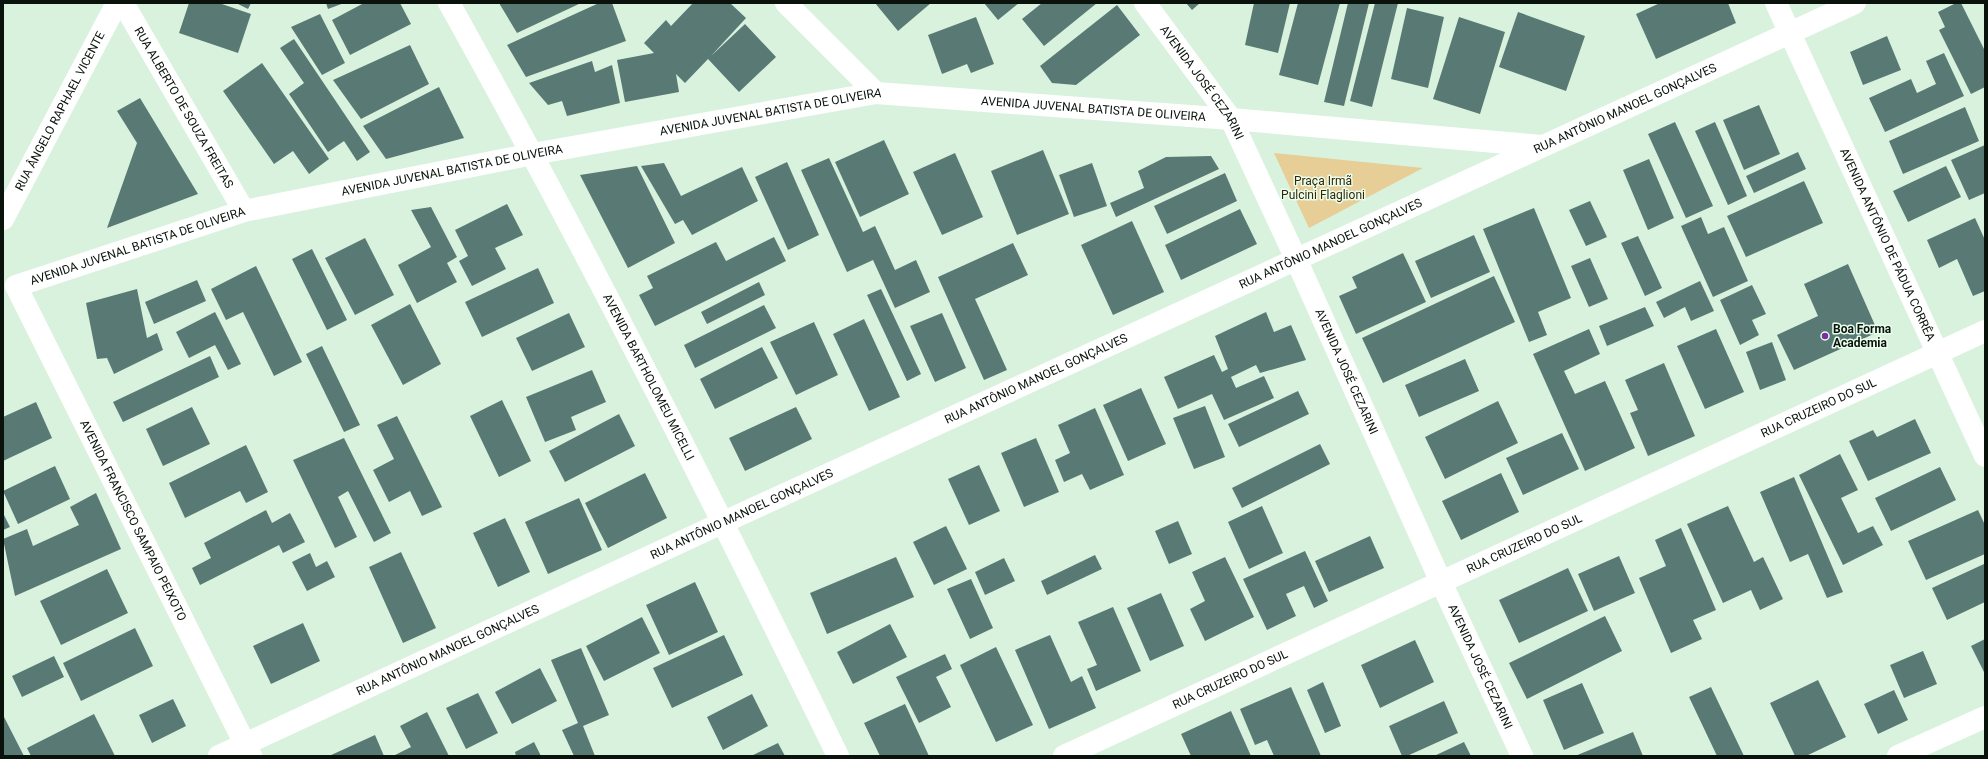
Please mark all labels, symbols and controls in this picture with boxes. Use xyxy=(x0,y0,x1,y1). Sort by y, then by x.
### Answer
street label: AVENIDA JOSÉ CEZARINI xyxy=(1157,23,1247,142)
street label: RUA ALBERTO DE SOUZA FREITAS xyxy=(131,24,236,191)
street label: RUA ÂNGELO RAPHAEL VICENTE xyxy=(12,29,108,193)
street label: RUA ANTÔNIO MANOEL GONÇALVES xyxy=(1531,61,1719,157)
street label: AVENIDA JUVENAL BATISTA DE OLIVEIRA xyxy=(659,86,882,138)
street label: AVENIDA JUVENAL BATISTA DE OLIVEIRA xyxy=(981,94,1206,124)
street label: AVENIDA JUVENAL BATISTA DE OLIVEIRA xyxy=(340,142,564,199)
street label: AVENIDA ANTÔNIO DE PÁDUA CORRÊA xyxy=(1837,146,1938,343)
park label: Praça Irmã Pulcini Flaglioni xyxy=(1281,174,1365,202)
street label: RUA ANTÔNIO MANOEL GONÇALVES xyxy=(1237,196,1424,292)
street label: AVENIDA JUVENAL BATISTA DE OLIVEIRA xyxy=(28,204,247,288)
street label: AVENIDA BARTHOLOMEU MICELLI xyxy=(600,291,697,463)
street label: AVENIDA JOSÉ CEZARINI xyxy=(1312,306,1381,436)
place label: Boa Forma Academia xyxy=(1833,322,1892,350)
street label: RUA ANTÔNIO MANOEL GONÇALVES xyxy=(942,331,1130,427)
marker: Boa Forma Academia xyxy=(1820,331,1830,341)
street label: RUA CRUZEIRO DO SUL xyxy=(1759,375,1879,440)
street label: AVENIDA FRANCISCO SAMPAIO PEIXOTO xyxy=(77,417,189,623)
street label: RUA ANTÔNIO MANOEL GONÇALVES xyxy=(648,466,835,562)
street label: RUA CRUZEIRO DO SUL xyxy=(1465,511,1585,576)
street label: RUA ANTÔNIO MANOEL GONÇALVES xyxy=(354,602,541,698)
street label: AVENIDA JOSÉ CEZARINI xyxy=(1445,602,1515,731)
street label: RUA CRUZEIRO DO SUL xyxy=(1170,646,1290,712)

